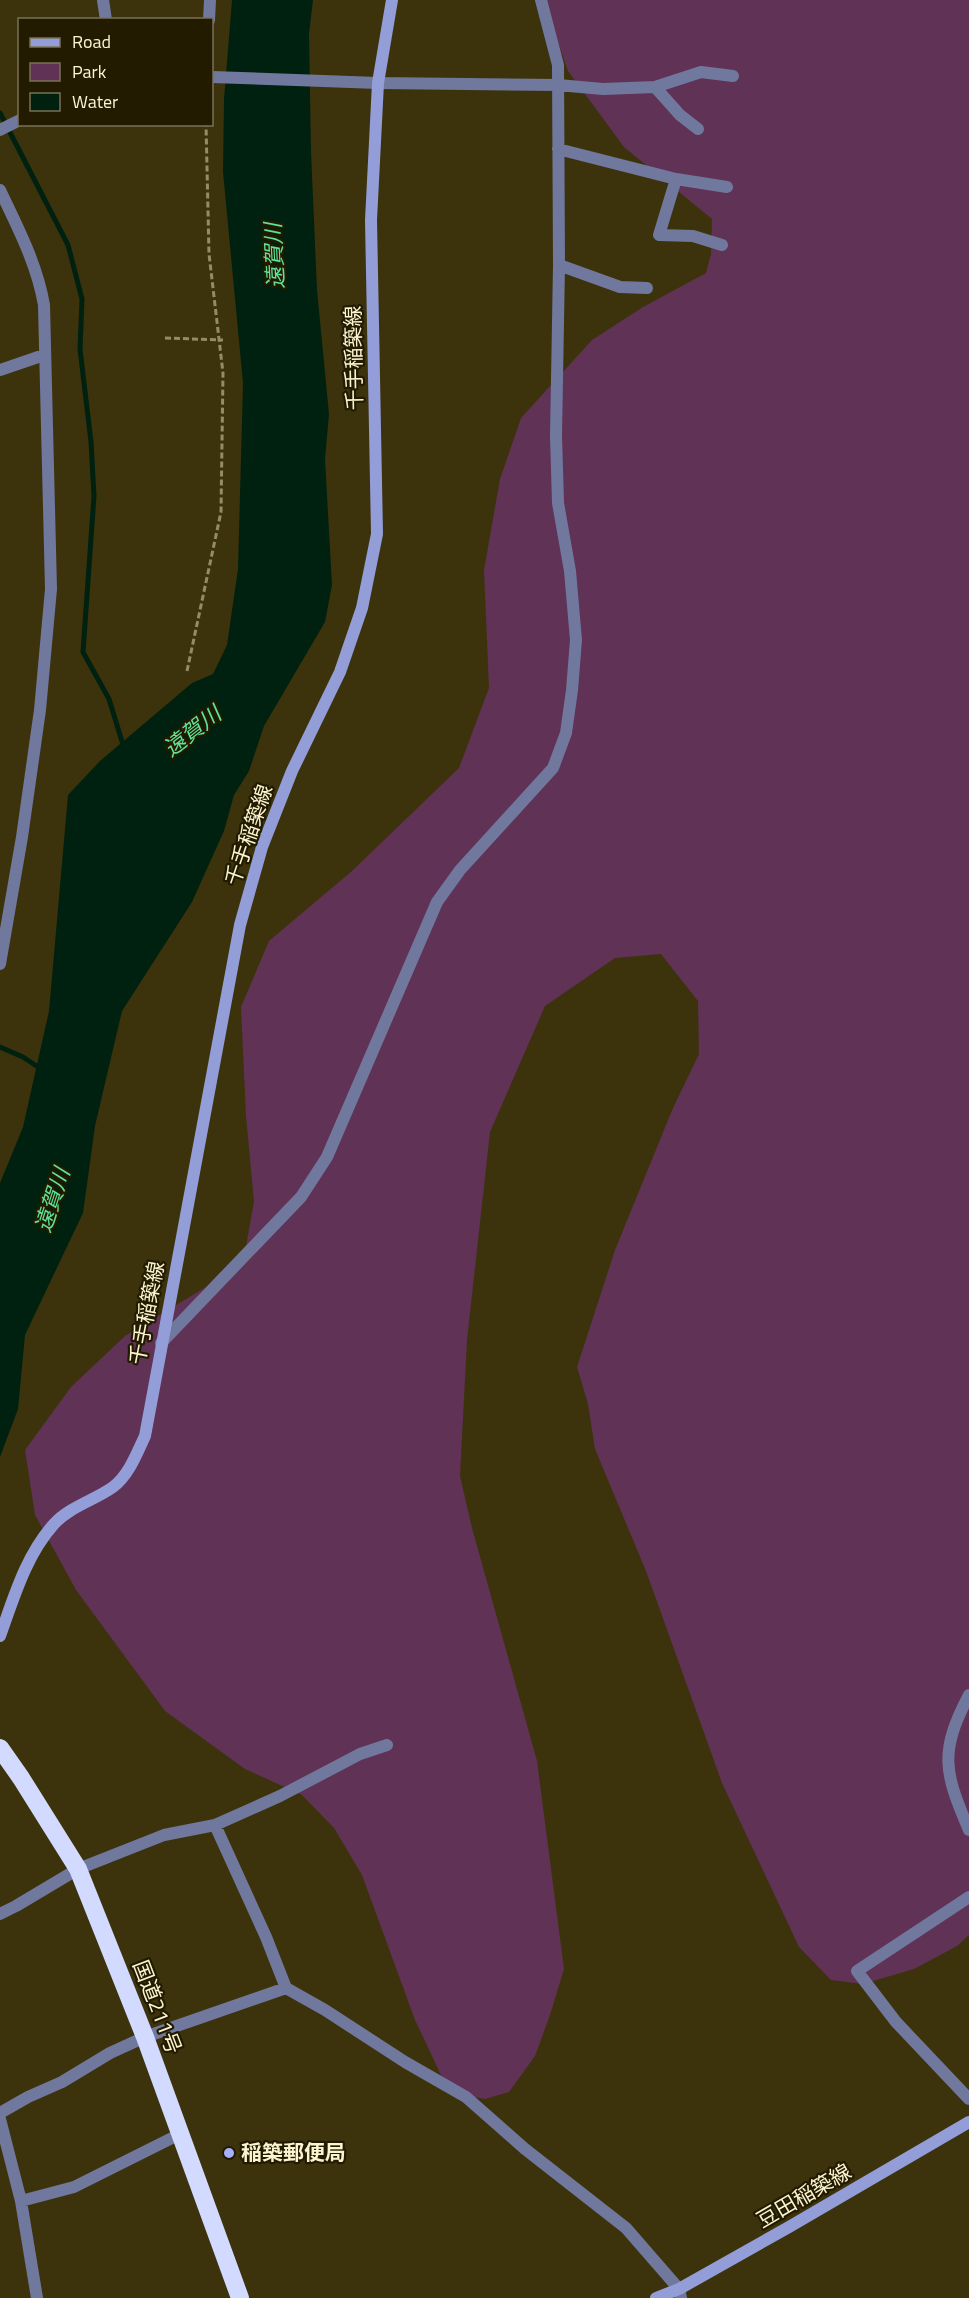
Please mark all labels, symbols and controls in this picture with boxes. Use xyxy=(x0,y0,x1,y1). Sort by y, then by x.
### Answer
legend xyxy=(18,18,213,126)
text: Road xyxy=(72,28,111,55)
text: Park xyxy=(72,58,107,85)
text: Water xyxy=(72,88,118,115)
water label: 遠賀川 xyxy=(255,220,293,290)
street label: 千手稲築線 xyxy=(336,305,370,411)
water label: 遠賀川 xyxy=(156,696,230,765)
street label: 千手稲築線 xyxy=(216,780,280,890)
water label: 遠賀川 xyxy=(26,1161,79,1237)
street label: 千手稲築線 xyxy=(120,1258,172,1367)
street label: 国道211号 xyxy=(125,1955,190,2058)
place label: 稲築郵便局 xyxy=(241,2136,346,2168)
marker: 稲築郵便局 xyxy=(222,2146,236,2160)
street label: 豆田稲築線 xyxy=(750,2155,857,2235)

